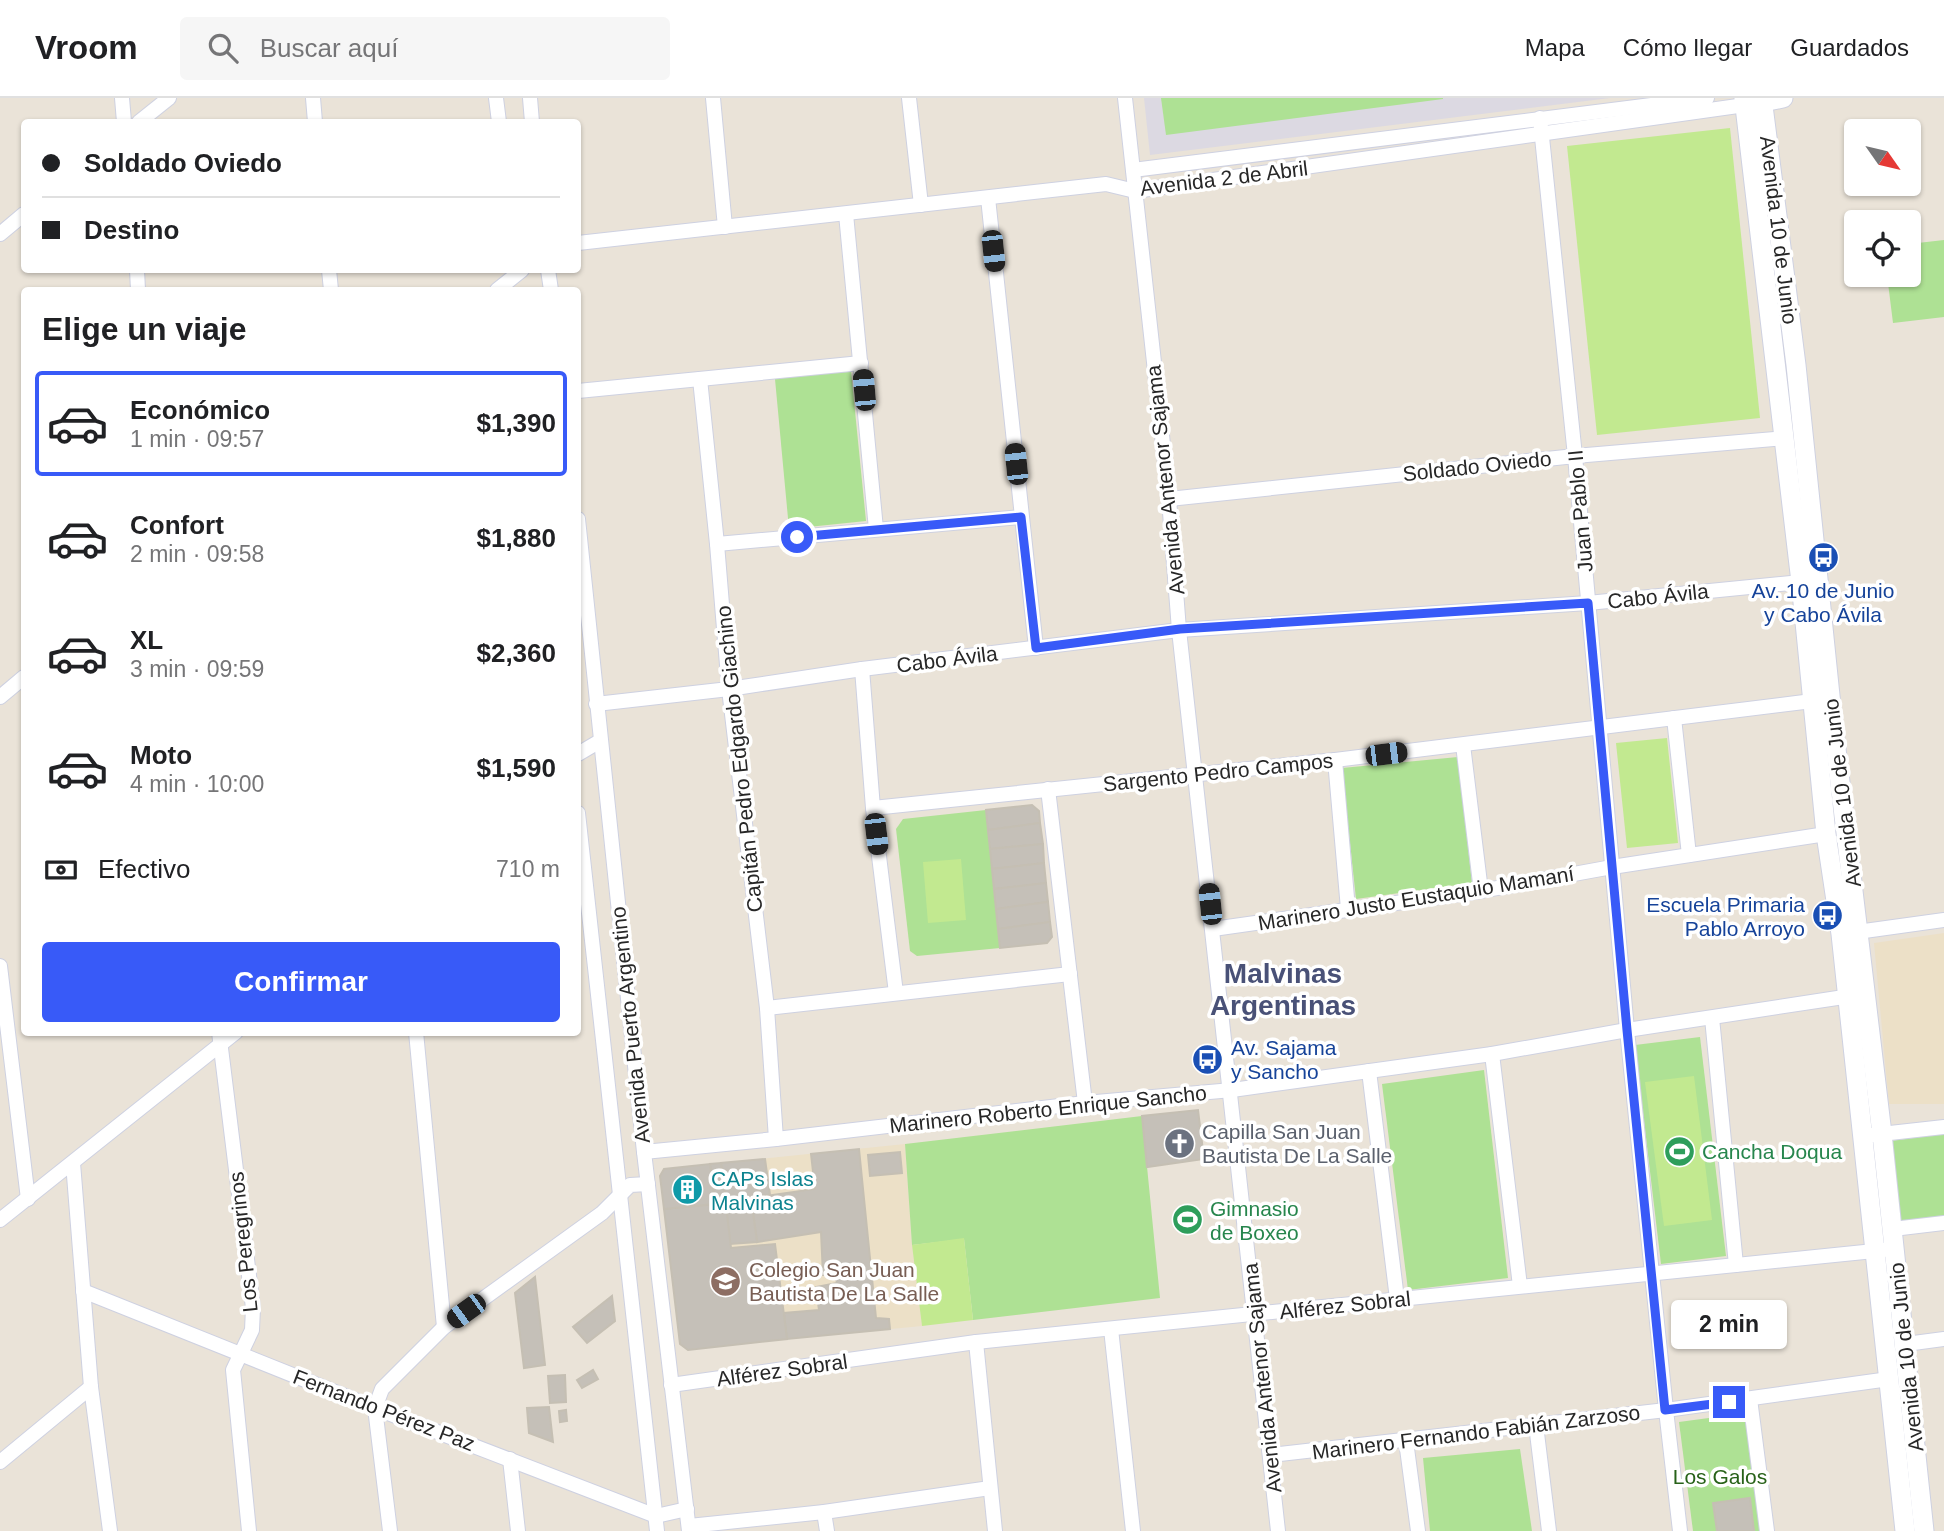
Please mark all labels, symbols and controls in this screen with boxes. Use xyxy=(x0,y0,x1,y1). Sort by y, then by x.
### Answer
search box xyxy=(180,17,670,80)
text: Vroom xyxy=(35,29,138,66)
icon: search xyxy=(204,29,242,67)
text: Buscar aquí xyxy=(260,33,398,63)
text: Mapa xyxy=(1525,34,1585,61)
text: Cómo llegar xyxy=(1623,34,1752,61)
text: Guardados xyxy=(1790,34,1909,61)
north arrow xyxy=(1844,119,1922,196)
map controls xyxy=(1844,119,1921,287)
street label: Avenida 10 de Junio xyxy=(1756,134,1802,326)
text: Soldado Oviedo xyxy=(84,148,282,178)
street label: Avenida 2 de Abril xyxy=(1139,156,1309,200)
button: locate xyxy=(1844,210,1921,287)
text: Destino xyxy=(84,215,179,245)
car xyxy=(981,229,1006,273)
text: Elige un viaje xyxy=(42,311,247,347)
street label: Avenida Antenor Sajama xyxy=(1141,364,1188,596)
car xyxy=(852,368,877,412)
icon: car xyxy=(46,392,109,455)
text: Económico xyxy=(130,395,270,425)
text: $1,390 xyxy=(476,408,556,438)
text: 1 min · 09:57 xyxy=(130,426,264,452)
car xyxy=(1004,442,1029,486)
street label: Soldado Oviedo xyxy=(1401,447,1553,485)
street label: Juan Pablo II xyxy=(1563,449,1597,573)
icon: car xyxy=(46,507,109,570)
text: Confort xyxy=(130,510,224,540)
route start xyxy=(781,521,813,553)
text: $1,880 xyxy=(476,523,556,553)
text: 2 min · 09:58 xyxy=(130,541,264,567)
bus stop icon: Av. 10 de Junio y Cabo Ávila xyxy=(1806,541,1840,575)
street label: Cabo Ávila xyxy=(1606,579,1710,613)
place label: Av. 10 de Junio y Cabo Ávila xyxy=(1752,579,1894,626)
street label: Capitán Pedro Edgardo Giachino xyxy=(711,605,767,913)
icon: car xyxy=(46,622,109,685)
text: XL xyxy=(130,625,163,655)
text: $2,360 xyxy=(476,638,556,668)
street label: Cabo Ávila xyxy=(895,641,999,677)
text: 3 min · 09:59 xyxy=(130,656,264,682)
street label: Avenida 10 de Junio xyxy=(1819,697,1865,889)
icon: car xyxy=(46,737,109,800)
text: Moto xyxy=(130,740,192,770)
car xyxy=(1364,741,1409,767)
street label: Sargento Pedro Campos xyxy=(1102,748,1334,796)
text: $1,590 xyxy=(476,753,556,783)
text: 4 min · 10:00 xyxy=(130,771,264,797)
car xyxy=(864,812,889,856)
icon: cash xyxy=(42,851,80,889)
text: Efectivo xyxy=(98,854,191,884)
text: 710 m xyxy=(496,856,560,882)
street label: Marinero Justo Eustaquio Mamaní xyxy=(1256,862,1576,934)
car xyxy=(1198,882,1223,926)
place label: Escuela Primaria Pablo Arroyo xyxy=(1646,893,1805,940)
bus stop icon: Escuela Primaria Pablo Arroyo xyxy=(1811,899,1845,933)
street label: Avenida Puerto Argentino xyxy=(606,906,654,1144)
button: Confirmar xyxy=(42,942,560,1022)
district label: Malvinas Argentinas xyxy=(1210,958,1356,1021)
place label: Av. Sajama y Sancho xyxy=(1231,1036,1337,1083)
bus stop icon: Av. Sajama y Sancho xyxy=(1191,1042,1225,1076)
street label: Marinero Roberto Enrique Sancho xyxy=(888,1081,1208,1137)
place label: Capilla San Juan Bautista De La Salle xyxy=(1202,1120,1392,1167)
church icon: Capilla San Juan Bautista De La Salle xyxy=(1162,1126,1196,1160)
sports icon: Cancha Doqua xyxy=(1662,1134,1696,1168)
place label: Cancha Doqua xyxy=(1702,1140,1842,1163)
place label: CAPs Islas Malvinas xyxy=(711,1167,814,1214)
street label: Los Peregrinos xyxy=(224,1171,262,1313)
building icon: CAPs Islas Malvinas xyxy=(671,1173,705,1207)
place label: Gimnasio de Boxeo xyxy=(1210,1197,1299,1244)
sports icon: Gimnasio de Boxeo xyxy=(1170,1203,1204,1237)
place label: Colegio San Juan Bautista De La Salle xyxy=(749,1258,939,1305)
street label: Avenida 10 de Junio xyxy=(1885,1261,1927,1453)
street label: Avenida Antenor Sajama xyxy=(1238,1262,1285,1494)
school or university icon: Colegio San Juan Bautista De La Salle xyxy=(709,1264,743,1298)
street label: Alférez Sobral xyxy=(1278,1287,1412,1323)
car xyxy=(443,1290,490,1332)
callout: 2 min xyxy=(1671,1300,1787,1350)
text: 2 min xyxy=(1699,1311,1759,1337)
street label: Alférez Sobral xyxy=(715,1349,849,1391)
street label: Fernando Pérez Paz xyxy=(290,1365,478,1455)
route end xyxy=(1713,1386,1745,1418)
street label: Marinero Fernando Fabián Zarzoso xyxy=(1311,1400,1641,1464)
park label: Los Galos xyxy=(1673,1465,1767,1488)

